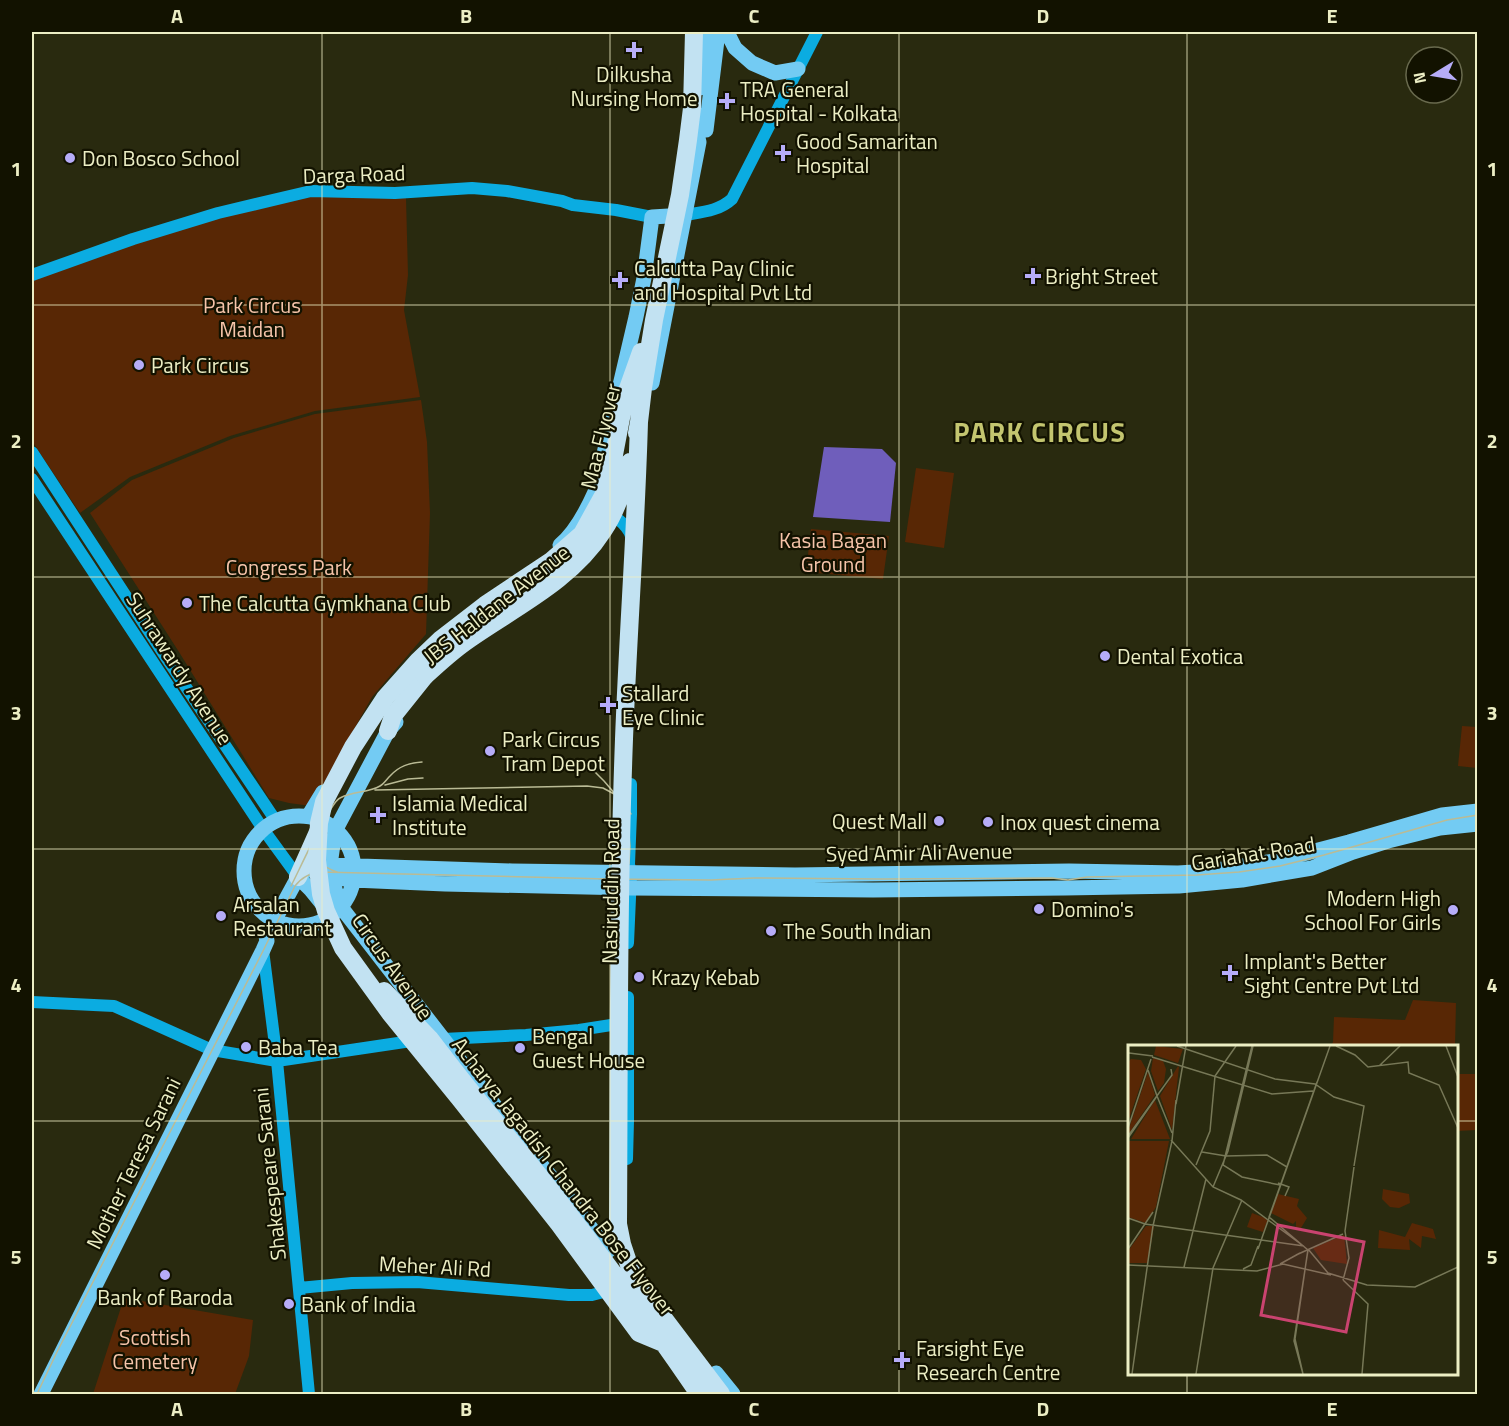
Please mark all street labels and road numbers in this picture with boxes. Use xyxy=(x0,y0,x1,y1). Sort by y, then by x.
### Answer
street label: Darga Road xyxy=(302,156,406,192)
street label: Maa Flyover xyxy=(571,380,629,492)
street label: JBS Haldane Avenue xyxy=(416,536,576,672)
street label: Suhrawardy Avenue xyxy=(118,585,242,751)
street label: Nasiruddin Road xyxy=(593,818,627,964)
street label: Gariahat Road xyxy=(1189,827,1317,879)
street label: Syed Amir Ali Avenue xyxy=(826,834,1012,870)
street label: Circus Avenue xyxy=(344,906,442,1026)
street label: Acharya Jagadish Chandra Bose Flyover xyxy=(445,1030,683,1322)
street label: Mother Teresa Sarani xyxy=(78,1072,188,1254)
street label: Shakespeare Sarani xyxy=(244,1086,294,1262)
street label: Meher Ali Rd xyxy=(378,1247,492,1285)

